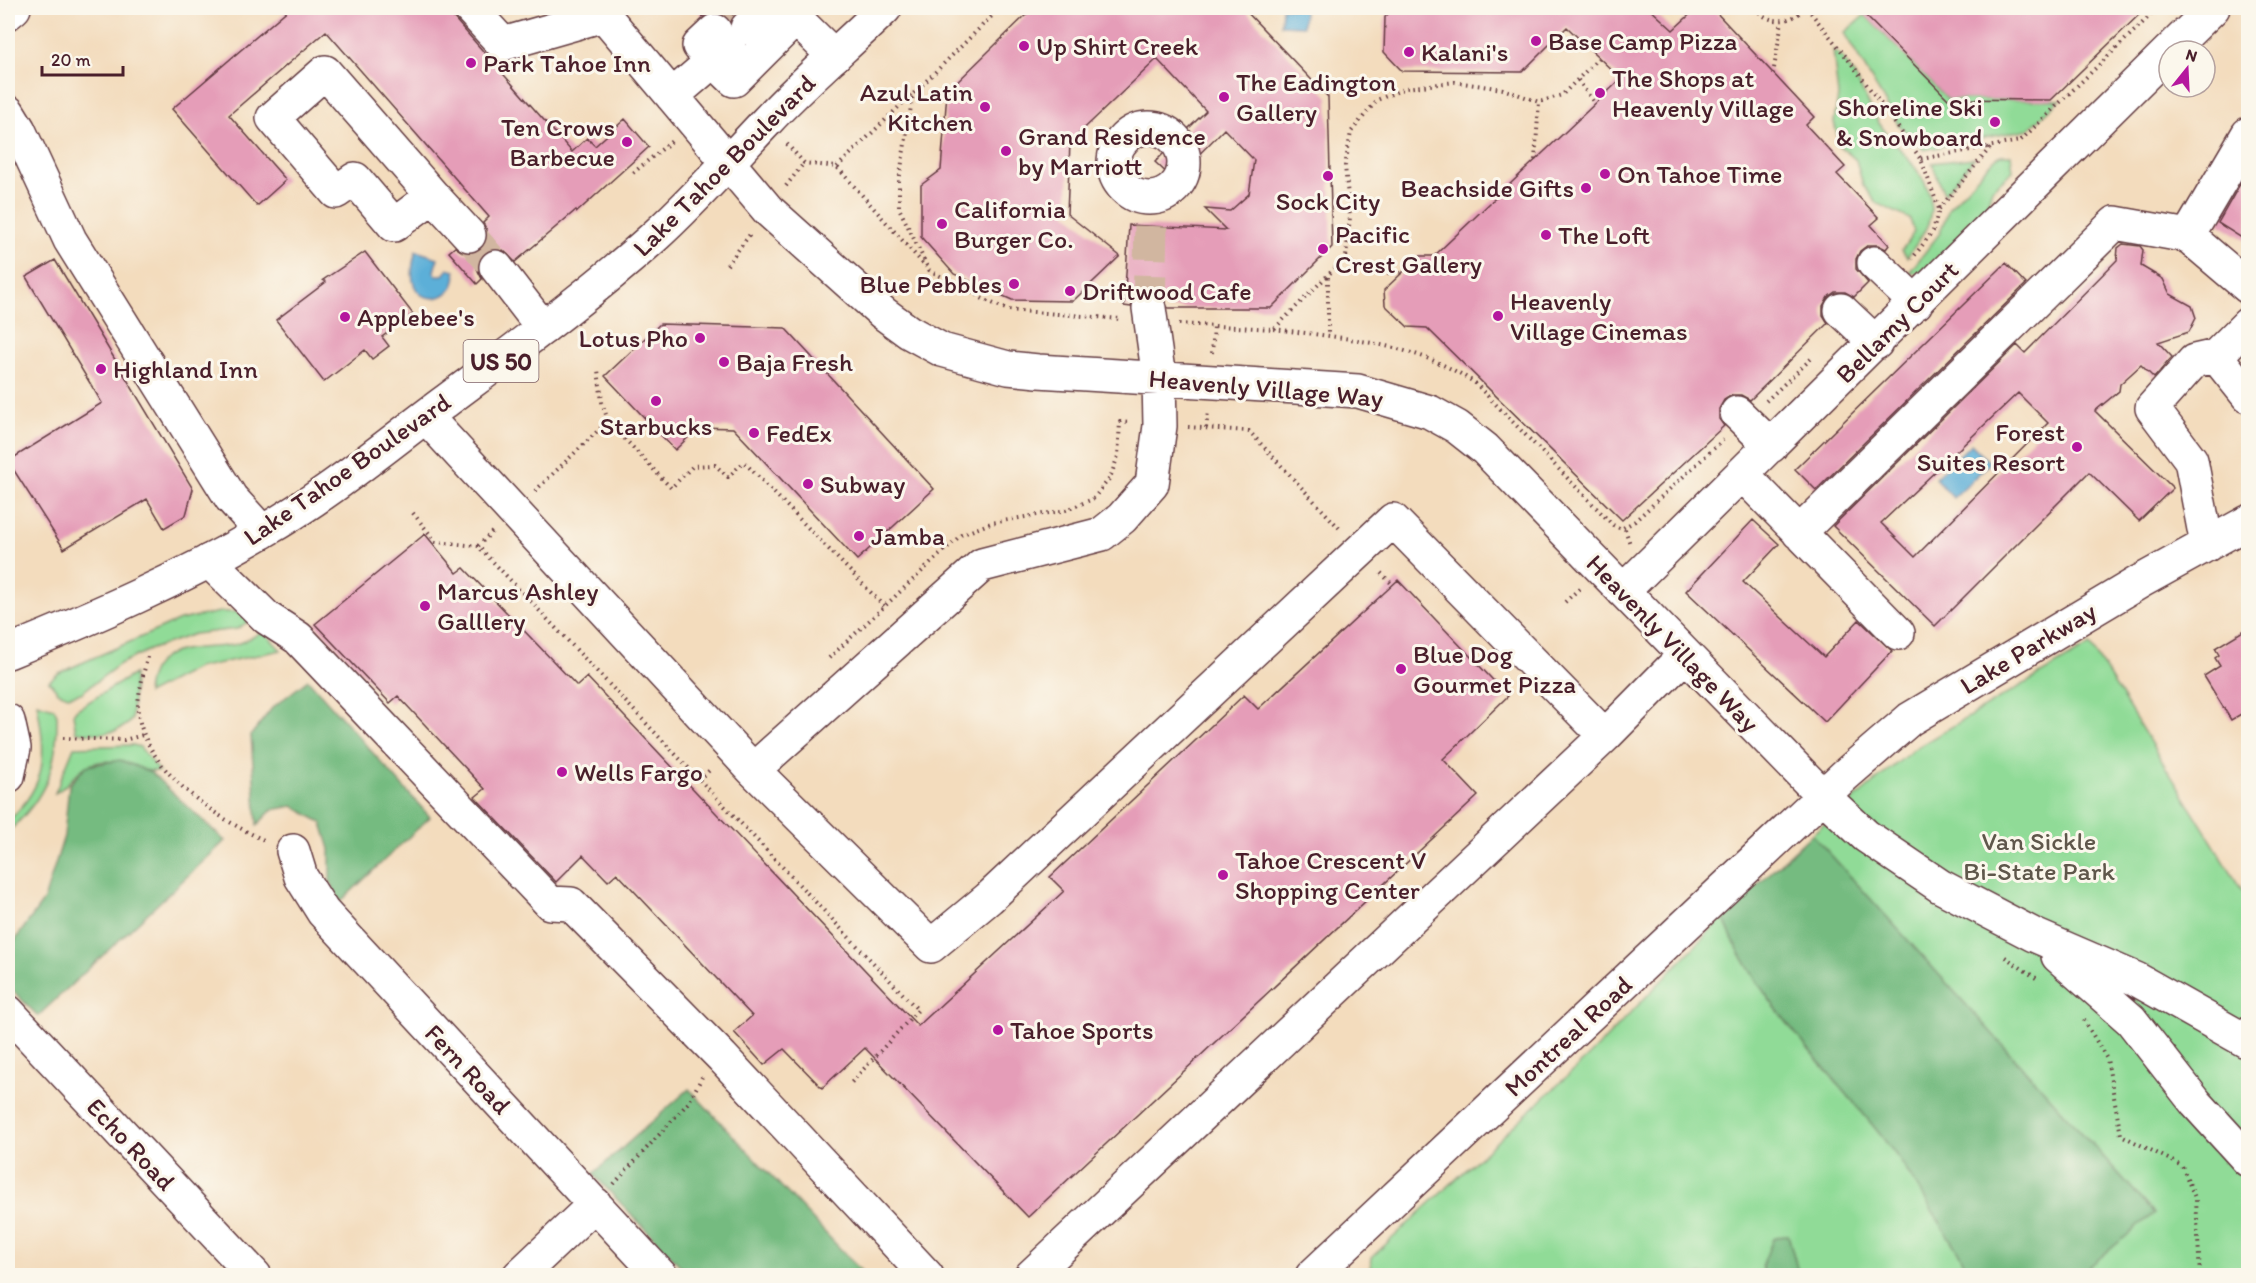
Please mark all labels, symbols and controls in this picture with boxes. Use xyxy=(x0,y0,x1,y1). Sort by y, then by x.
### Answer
place label: Base Camp Pizza xyxy=(1548,25,1738,57)
place label: Up Shirt Creek xyxy=(1036,30,1199,62)
marker: Base Camp Pizza xyxy=(1529,34,1543,48)
place label: Kalani's xyxy=(1421,36,1508,68)
scale bar xyxy=(42,39,123,77)
marker: Up Shirt Creek xyxy=(1017,39,1031,53)
north arrow xyxy=(2157,39,2217,99)
marker: Kalani's xyxy=(1402,45,1416,59)
text: N xyxy=(2183,45,2200,66)
place label: Park Tahoe Inn xyxy=(483,47,651,79)
text: 20 m xyxy=(51,49,91,71)
marker: Park Tahoe Inn xyxy=(464,56,478,70)
place label: The Shops at Heavenly Village xyxy=(1612,62,1794,124)
street label: Lake Tahoe Boulevard xyxy=(626,66,823,263)
place label: The Eadington Gallery xyxy=(1236,66,1397,128)
place label: Azul Latin Kitchen xyxy=(860,76,973,138)
marker: The Shops at Heavenly Village xyxy=(1593,86,1607,100)
marker: The Eadington Gallery xyxy=(1217,90,1231,104)
place label: Shoreline Ski & Snowboard xyxy=(1836,91,1983,153)
marker: Azul Latin Kitchen xyxy=(978,100,992,114)
place label: Ten Crows Barbecue xyxy=(501,111,615,173)
marker: Shoreline Ski & Snowboard xyxy=(1988,115,2002,129)
place label: Grand Residence by Marriott xyxy=(1018,120,1206,182)
marker: Ten Crows Barbecue xyxy=(620,135,634,149)
marker: Grand Residence by Marriott xyxy=(999,144,1013,158)
place label: On Tahoe Time xyxy=(1617,158,1782,190)
marker: On Tahoe Time xyxy=(1598,167,1612,181)
marker: Sock City xyxy=(1321,169,1335,183)
place label: Beachside Gifts xyxy=(1400,172,1574,204)
marker: Beachside Gifts xyxy=(1579,181,1593,195)
place label: Sock City xyxy=(1276,185,1380,217)
place label: California Burger Co. xyxy=(954,193,1074,255)
marker: California Burger Co. xyxy=(935,217,949,231)
place label: Pacific Crest Gallery xyxy=(1335,218,1482,280)
place label: The Loft xyxy=(1558,219,1650,251)
marker: The Loft xyxy=(1539,228,1553,242)
marker: Pacific Crest Gallery xyxy=(1316,242,1330,256)
street label: Bellamy Court xyxy=(1829,254,1965,390)
place label: Blue Pebbles xyxy=(859,268,1002,300)
place label: Driftwood Cafe xyxy=(1082,275,1252,307)
marker: Blue Pebbles xyxy=(1007,277,1021,291)
marker: Driftwood Cafe xyxy=(1063,284,1077,298)
place label: Heavenly Village Cinemas xyxy=(1510,285,1688,347)
place label: Applebee's xyxy=(357,301,475,333)
marker: Heavenly Village Cinemas xyxy=(1491,309,1505,323)
marker: Applebee's xyxy=(338,310,352,324)
place label: Lotus Pho xyxy=(578,322,688,354)
marker: Lotus Pho xyxy=(693,331,707,345)
road number: US 50 xyxy=(464,340,538,382)
place label: Baja Fresh xyxy=(736,346,853,378)
place label: Highland Inn xyxy=(113,353,258,385)
marker: Baja Fresh xyxy=(717,355,731,369)
marker: Highland Inn xyxy=(94,362,108,376)
street label: Heavenly Village Way xyxy=(1147,362,1385,414)
street label: Lake Tahoe Boulevard xyxy=(237,385,457,553)
marker: Starbucks xyxy=(649,394,663,408)
place label: Starbucks xyxy=(600,410,712,442)
place label: Forest Suites Resort xyxy=(1917,416,2065,478)
place label: FedEx xyxy=(766,417,832,449)
marker: FedEx xyxy=(747,426,761,440)
marker: Forest Suites Resort xyxy=(2070,440,2084,454)
place label: Subway xyxy=(820,468,905,500)
marker: Subway xyxy=(801,477,815,491)
place label: Jamba xyxy=(871,520,945,552)
marker: Jamba xyxy=(852,529,866,543)
street label: Heavenly Village Way xyxy=(1580,547,1766,739)
place label: Marcus Ashley Galllery xyxy=(437,575,598,637)
street label: Lake Parkway xyxy=(1954,595,2102,701)
marker: Marcus Ashley Galllery xyxy=(418,599,432,613)
place label: Blue Dog Gourmet Pizza xyxy=(1413,638,1576,700)
marker: Blue Dog Gourmet Pizza xyxy=(1394,662,1408,676)
place label: Wells Fargo xyxy=(574,756,703,788)
marker: Wells Fargo xyxy=(555,765,569,779)
park label: Van Sickle Bi-State Park xyxy=(1963,825,2115,887)
place label: Tahoe Crescent V Shopping Center xyxy=(1235,844,1426,906)
marker: Tahoe Crescent V Shopping Center xyxy=(1216,868,1230,882)
street label: Montreal Road xyxy=(1497,969,1639,1103)
place label: Tahoe Sports xyxy=(1010,1014,1154,1046)
street label: Fern Road xyxy=(418,1017,518,1121)
marker: Tahoe Sports xyxy=(991,1023,1005,1037)
street label: Echo Road xyxy=(80,1091,182,1197)

